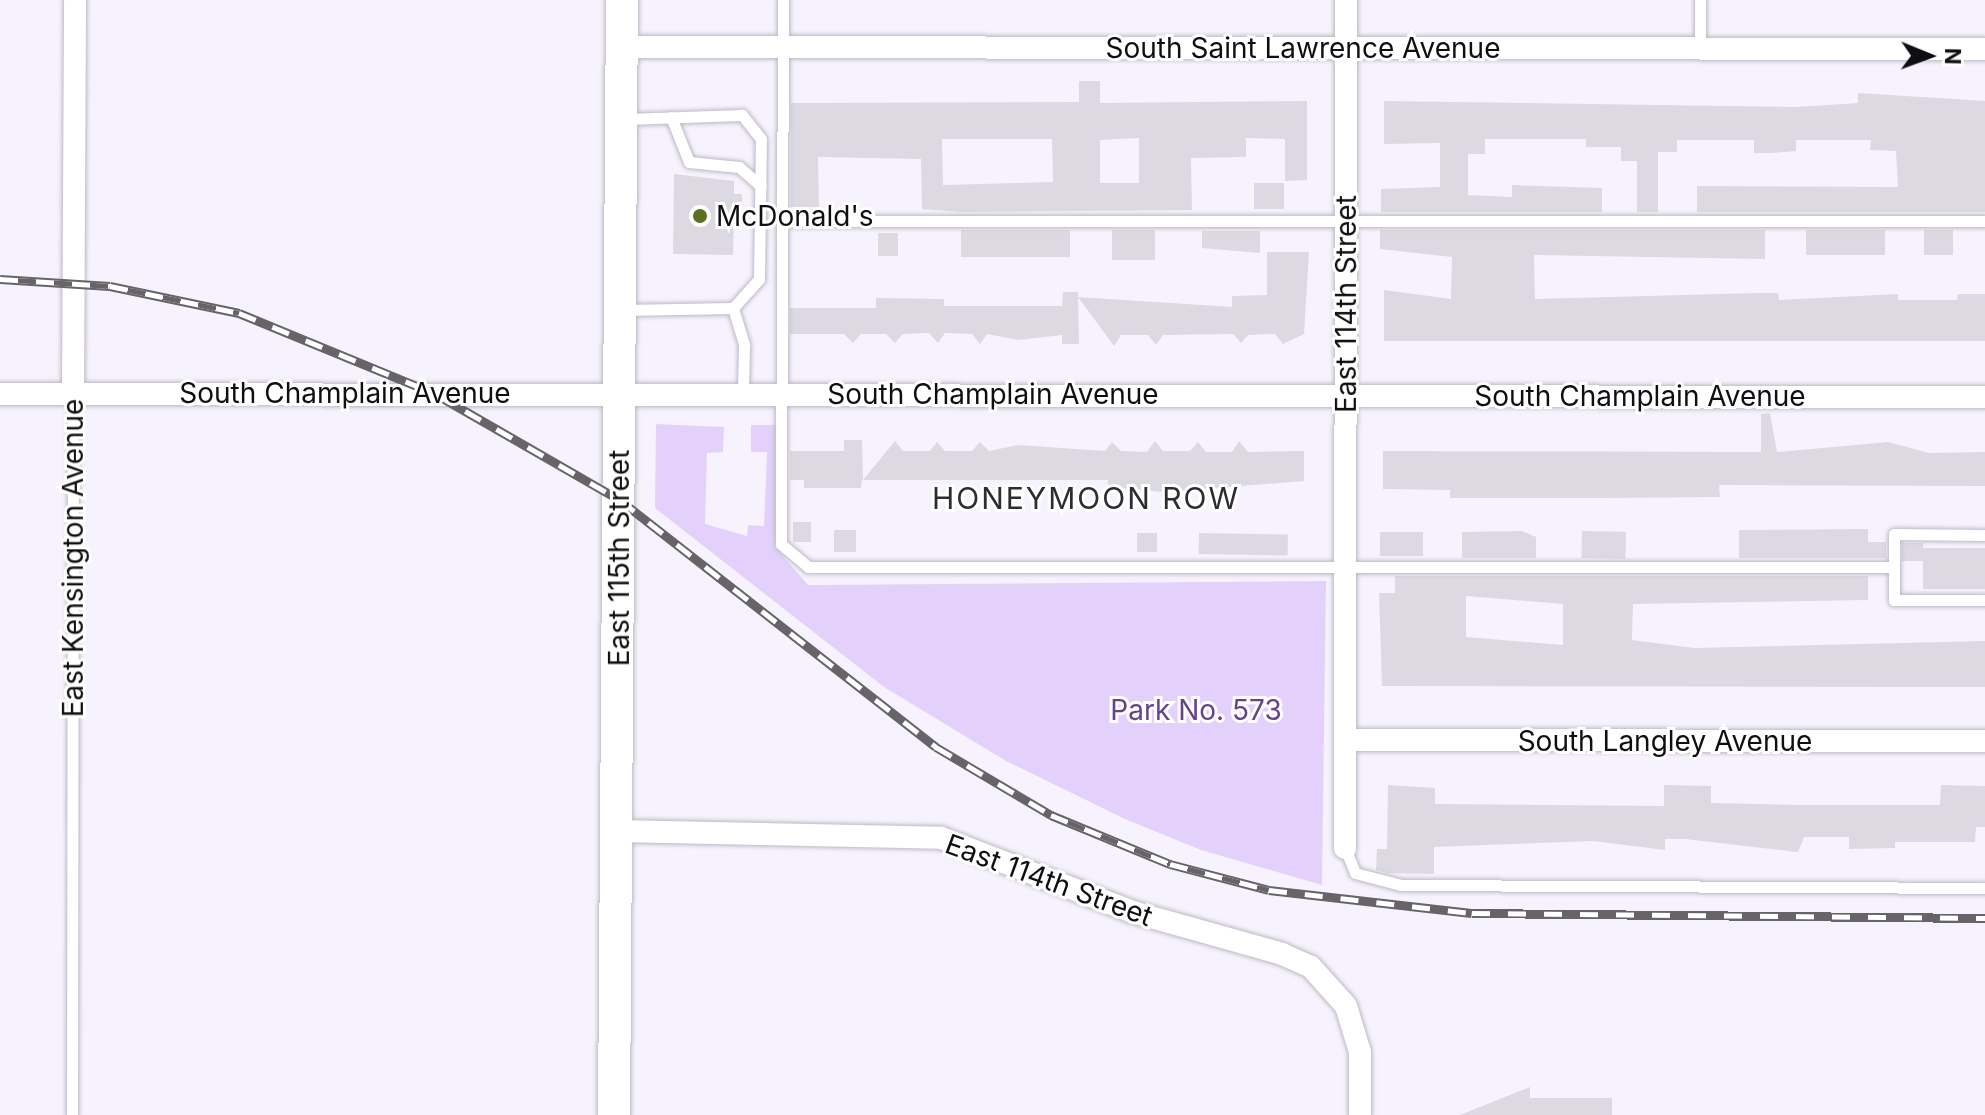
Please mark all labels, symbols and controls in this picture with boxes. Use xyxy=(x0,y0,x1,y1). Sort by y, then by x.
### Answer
north arrow xyxy=(1889,16,1969,96)
street label: South Saint Lawrence Avenue xyxy=(1106,31,1500,65)
text: N xyxy=(1940,48,1966,65)
street label: East 114th Street xyxy=(1329,195,1363,413)
place label: McDonald's xyxy=(716,199,874,233)
marker: McDonald's xyxy=(691,207,709,225)
street label: South Champlain Avenue xyxy=(179,376,511,410)
street label: South Champlain Avenue xyxy=(827,377,1159,411)
street label: South Champlain Avenue xyxy=(1474,379,1806,413)
street label: East Kensington Avenue xyxy=(56,399,90,717)
street label: East 115th Street xyxy=(602,450,636,666)
district label: HONEYMOON ROW xyxy=(932,480,1240,516)
park label: Park No. 573 xyxy=(1110,693,1282,727)
street label: South Langley Avenue xyxy=(1518,724,1812,758)
street label: East 114th Street xyxy=(941,827,1157,933)

